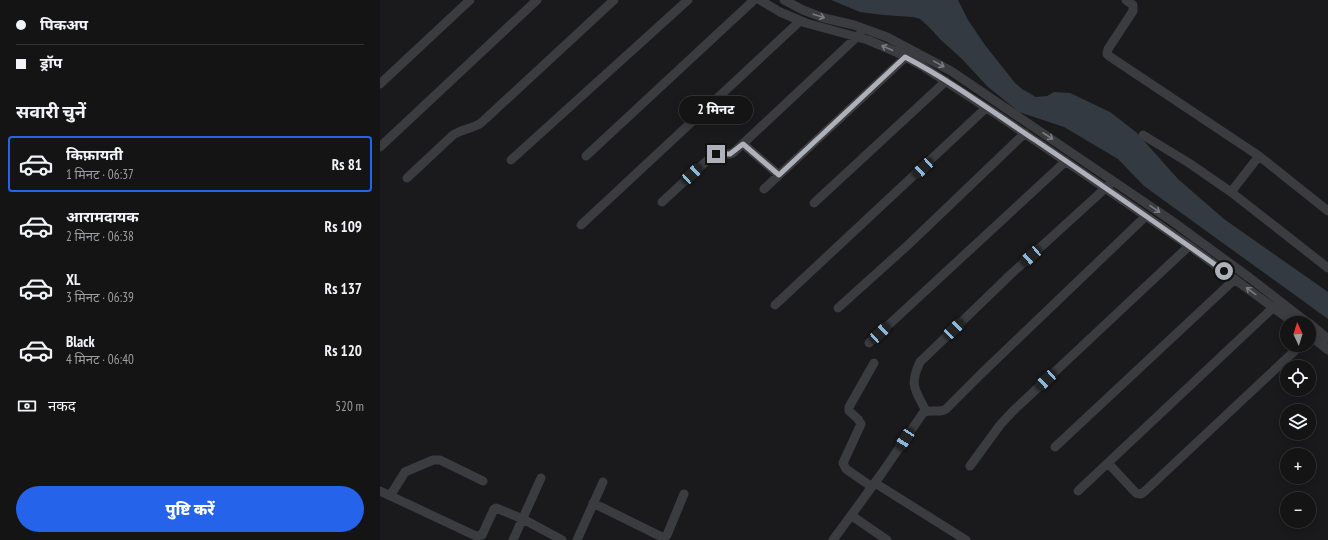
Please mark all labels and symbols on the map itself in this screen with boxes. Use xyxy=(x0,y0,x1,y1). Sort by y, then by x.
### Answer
one-way arrow xyxy=(813,13,826,20)
one-way arrow xyxy=(882,44,894,52)
one-way arrow xyxy=(933,61,945,69)
callout: 2 मिनट xyxy=(679,96,753,124)
one-way arrow xyxy=(1042,132,1053,140)
route end xyxy=(707,145,725,163)
car xyxy=(910,155,936,181)
car xyxy=(679,161,705,187)
one-way arrow xyxy=(1149,205,1160,213)
car xyxy=(1018,244,1044,268)
route start xyxy=(1215,262,1233,280)
one-way arrow xyxy=(1246,287,1257,295)
car xyxy=(941,316,967,342)
north arrow xyxy=(1280,316,1316,352)
car xyxy=(867,320,893,346)
car xyxy=(1033,367,1059,393)
car xyxy=(893,426,917,452)

